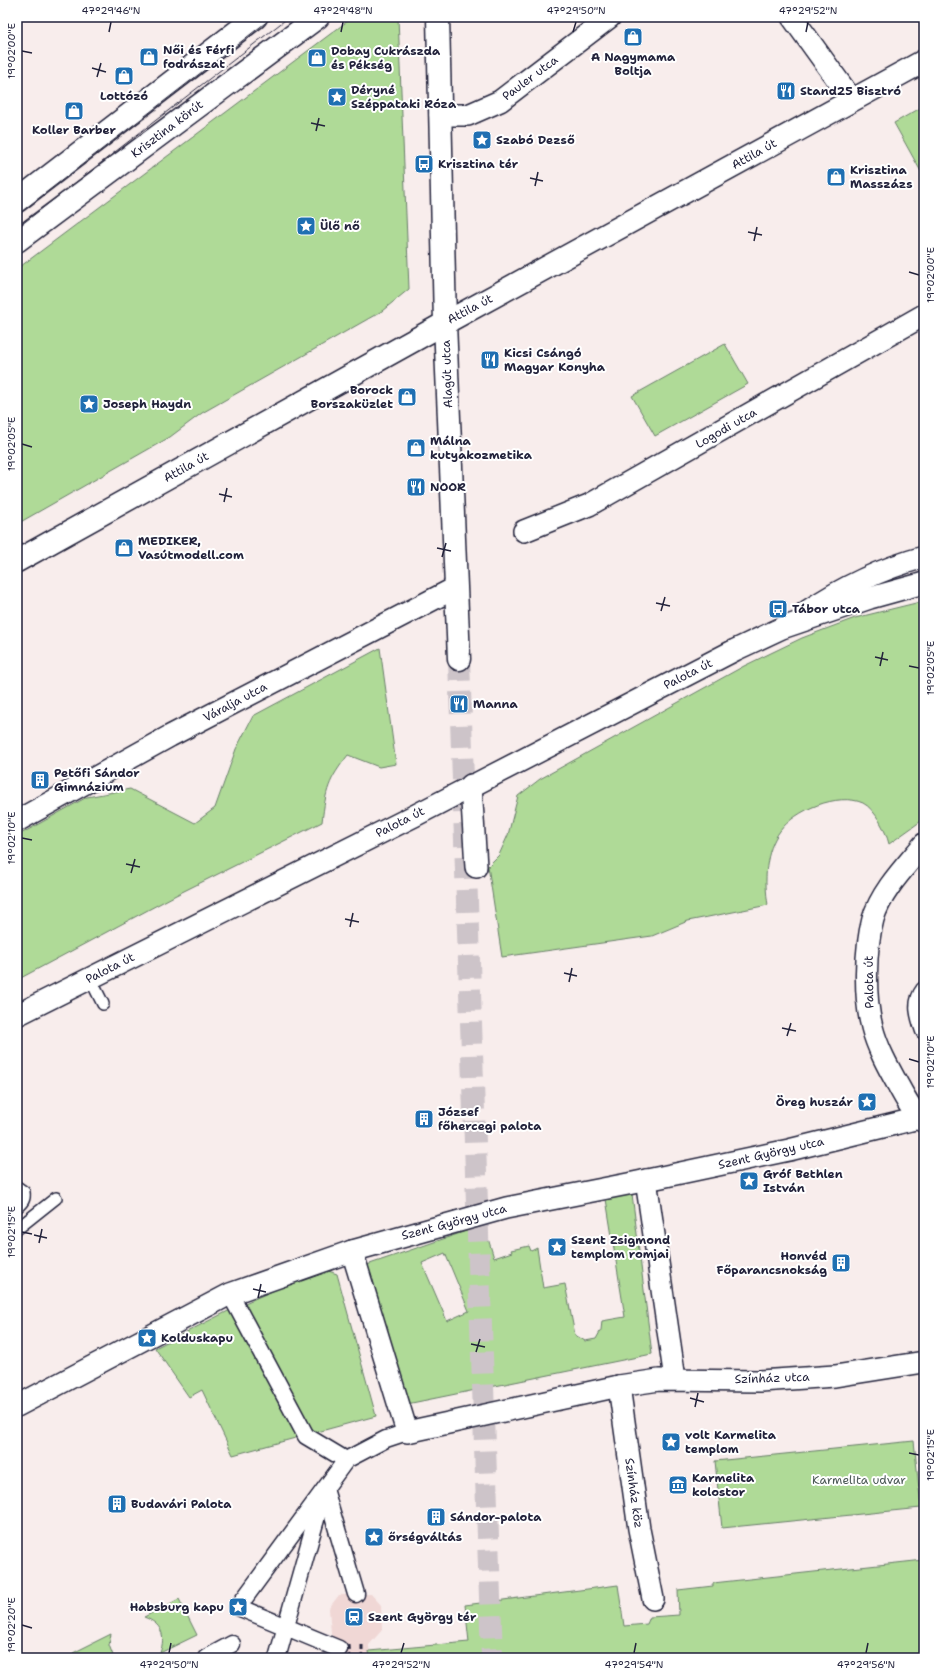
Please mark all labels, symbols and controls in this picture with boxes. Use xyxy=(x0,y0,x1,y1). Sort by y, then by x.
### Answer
text: 47°29'46"N xyxy=(82,4,140,17)
text: 47°29'48"N xyxy=(313,4,373,17)
text: 47°29'50"N xyxy=(546,4,606,17)
text: 47°29'52"N xyxy=(779,4,837,17)
text: 19°02'00"E xyxy=(5,23,18,79)
shop icon: A Nagymama Boltja xyxy=(622,26,644,48)
place label: Női és Férfi fodrászat xyxy=(163,42,235,72)
place label: Dobay Cukrászda és Pékség xyxy=(331,43,441,73)
shop icon: Női és Férfi fodrászat xyxy=(138,46,160,68)
shop icon: Dobay Cukrászda és Pékség xyxy=(306,47,328,69)
place label: A Nagymama Boltja xyxy=(591,49,676,79)
street label: Pauler utca xyxy=(499,52,561,104)
shop icon: Lottózó xyxy=(113,65,135,87)
restaurant icon: Stand25 Bisztró xyxy=(775,80,797,102)
place label: Déryné Széppataki Róza xyxy=(351,82,457,112)
place label: Stand25 Bisztró xyxy=(800,83,901,99)
place icon: Déryné Széppataki Róza xyxy=(326,86,348,108)
place label: Lottózó xyxy=(100,88,148,104)
street label: Krisztina körút xyxy=(128,97,206,161)
shop icon: Koller Barber xyxy=(63,100,85,122)
place label: Koller Barber xyxy=(32,122,117,138)
place icon: Szabó Dezső xyxy=(471,129,493,151)
place label: Szabó Dezső xyxy=(496,132,575,148)
street label: Attila út xyxy=(729,135,779,173)
bus stop icon: Krisztina tér xyxy=(413,153,435,175)
place label: Krisztina tér xyxy=(438,156,519,172)
place label: Krisztina Masszázs xyxy=(850,162,913,192)
shop icon: Krisztina Masszázs xyxy=(825,166,847,188)
place icon: Ülő nő xyxy=(295,215,317,237)
place label: Ülő nő xyxy=(320,218,360,234)
text: 19°02'00"E xyxy=(924,247,937,303)
street label: Attila út xyxy=(444,290,496,328)
street label: Alagút utca xyxy=(438,339,456,408)
place label: Kicsi Csángó Magyar Konyha xyxy=(504,345,606,375)
restaurant icon: Kicsi Csángó Magyar Konyha xyxy=(479,349,501,371)
place label: Borock Borszaküzlet xyxy=(311,382,393,412)
shop icon: Borock Borszaküzlet xyxy=(396,386,418,408)
place icon: Joseph Haydn xyxy=(78,393,100,415)
place label: Joseph Haydn xyxy=(103,396,191,412)
street label: Logodi utca xyxy=(692,404,760,452)
text: 19°02'05"E xyxy=(5,417,18,471)
place label: Málna kutyakozmetika xyxy=(430,433,533,463)
shop icon: Málna kutyakozmetika xyxy=(405,437,427,459)
street label: Attila út xyxy=(161,448,211,486)
restaurant icon: NOOR xyxy=(405,476,427,498)
place label: NOOR xyxy=(430,479,466,495)
place label: MEDIKER, Vasútmodell.com xyxy=(138,533,244,563)
shop icon: MEDIKER, Vasútmodell.com xyxy=(113,537,135,559)
bus stop icon: Tábor utca xyxy=(767,598,789,620)
place label: Tábor utca xyxy=(792,601,861,617)
text: 19°02'05"E xyxy=(924,641,937,695)
street label: Palota út xyxy=(661,655,715,693)
street label: Váralja utca xyxy=(200,678,270,725)
restaurant icon: Manna xyxy=(448,693,470,715)
place label: Manna xyxy=(473,696,519,712)
place label: Petőfi Sándor Gimnázium xyxy=(54,765,140,795)
building icon: Petőfi Sándor Gimnázium xyxy=(29,769,51,791)
street label: Palota út xyxy=(373,803,427,841)
text: 19°02'10"E xyxy=(5,811,18,865)
street label: Palota út xyxy=(83,949,137,987)
street label: Palota út xyxy=(861,955,877,1009)
text: 19°02'10"E xyxy=(924,1035,937,1089)
place icon: Öreg huszár xyxy=(856,1091,878,1113)
place label: Öreg huszár xyxy=(776,1094,854,1110)
place label: József főhercegi palota xyxy=(438,1104,542,1134)
building icon: József főhercegi palota xyxy=(413,1108,435,1130)
street label: Szent György utca xyxy=(717,1133,826,1173)
place label: Gróf Bethlen István xyxy=(763,1166,843,1196)
place icon: Gróf Bethlen István xyxy=(738,1170,760,1192)
street label: Szent György utca xyxy=(400,1200,509,1244)
text: 19°02'15"E xyxy=(5,1206,18,1258)
place label: Szent Zsigmond templom romjai xyxy=(571,1232,670,1262)
place icon: Szent Zsigmond templom romjai xyxy=(546,1236,568,1258)
place label: Honvéd Főparancsnokság xyxy=(717,1248,827,1278)
building icon: Honvéd Főparancsnokság xyxy=(830,1252,852,1274)
place icon: Kolduskapu xyxy=(136,1327,158,1349)
place label: Kolduskapu xyxy=(161,1330,233,1346)
street label: Színház utca xyxy=(734,1369,810,1387)
place label: volt Karmelita templom xyxy=(685,1427,777,1457)
text: 19°02'15"E xyxy=(924,1429,937,1481)
place icon: volt Karmelita templom xyxy=(660,1431,682,1453)
street label: Színház köz xyxy=(621,1457,647,1529)
place label: Karmelita kolostor xyxy=(692,1470,755,1500)
park label: Karmelita udvar xyxy=(812,1472,906,1488)
museum icon: Karmelita kolostor xyxy=(667,1474,689,1496)
building icon: Budavári Palota xyxy=(106,1493,128,1515)
place label: Budavári Palota xyxy=(131,1496,232,1512)
building icon: Sándor-palota xyxy=(425,1506,447,1528)
place label: Sándor-palota xyxy=(450,1509,542,1525)
place icon: őrségváltás xyxy=(363,1526,385,1548)
place label: őrségváltás xyxy=(388,1529,462,1545)
place icon: Habsburg kapu xyxy=(227,1596,249,1618)
text: 19°02'20"E xyxy=(5,1597,18,1653)
place label: Habsburg kapu xyxy=(130,1599,224,1615)
station icon: Szent György tér xyxy=(343,1606,365,1628)
place label: Szent György tér xyxy=(368,1609,477,1625)
text: 47°29'50"N xyxy=(139,1658,199,1671)
text: 47°29'52"N xyxy=(372,1658,430,1671)
text: 47°29'54"N xyxy=(605,1658,663,1671)
text: 47°29'56"N xyxy=(837,1658,895,1671)

